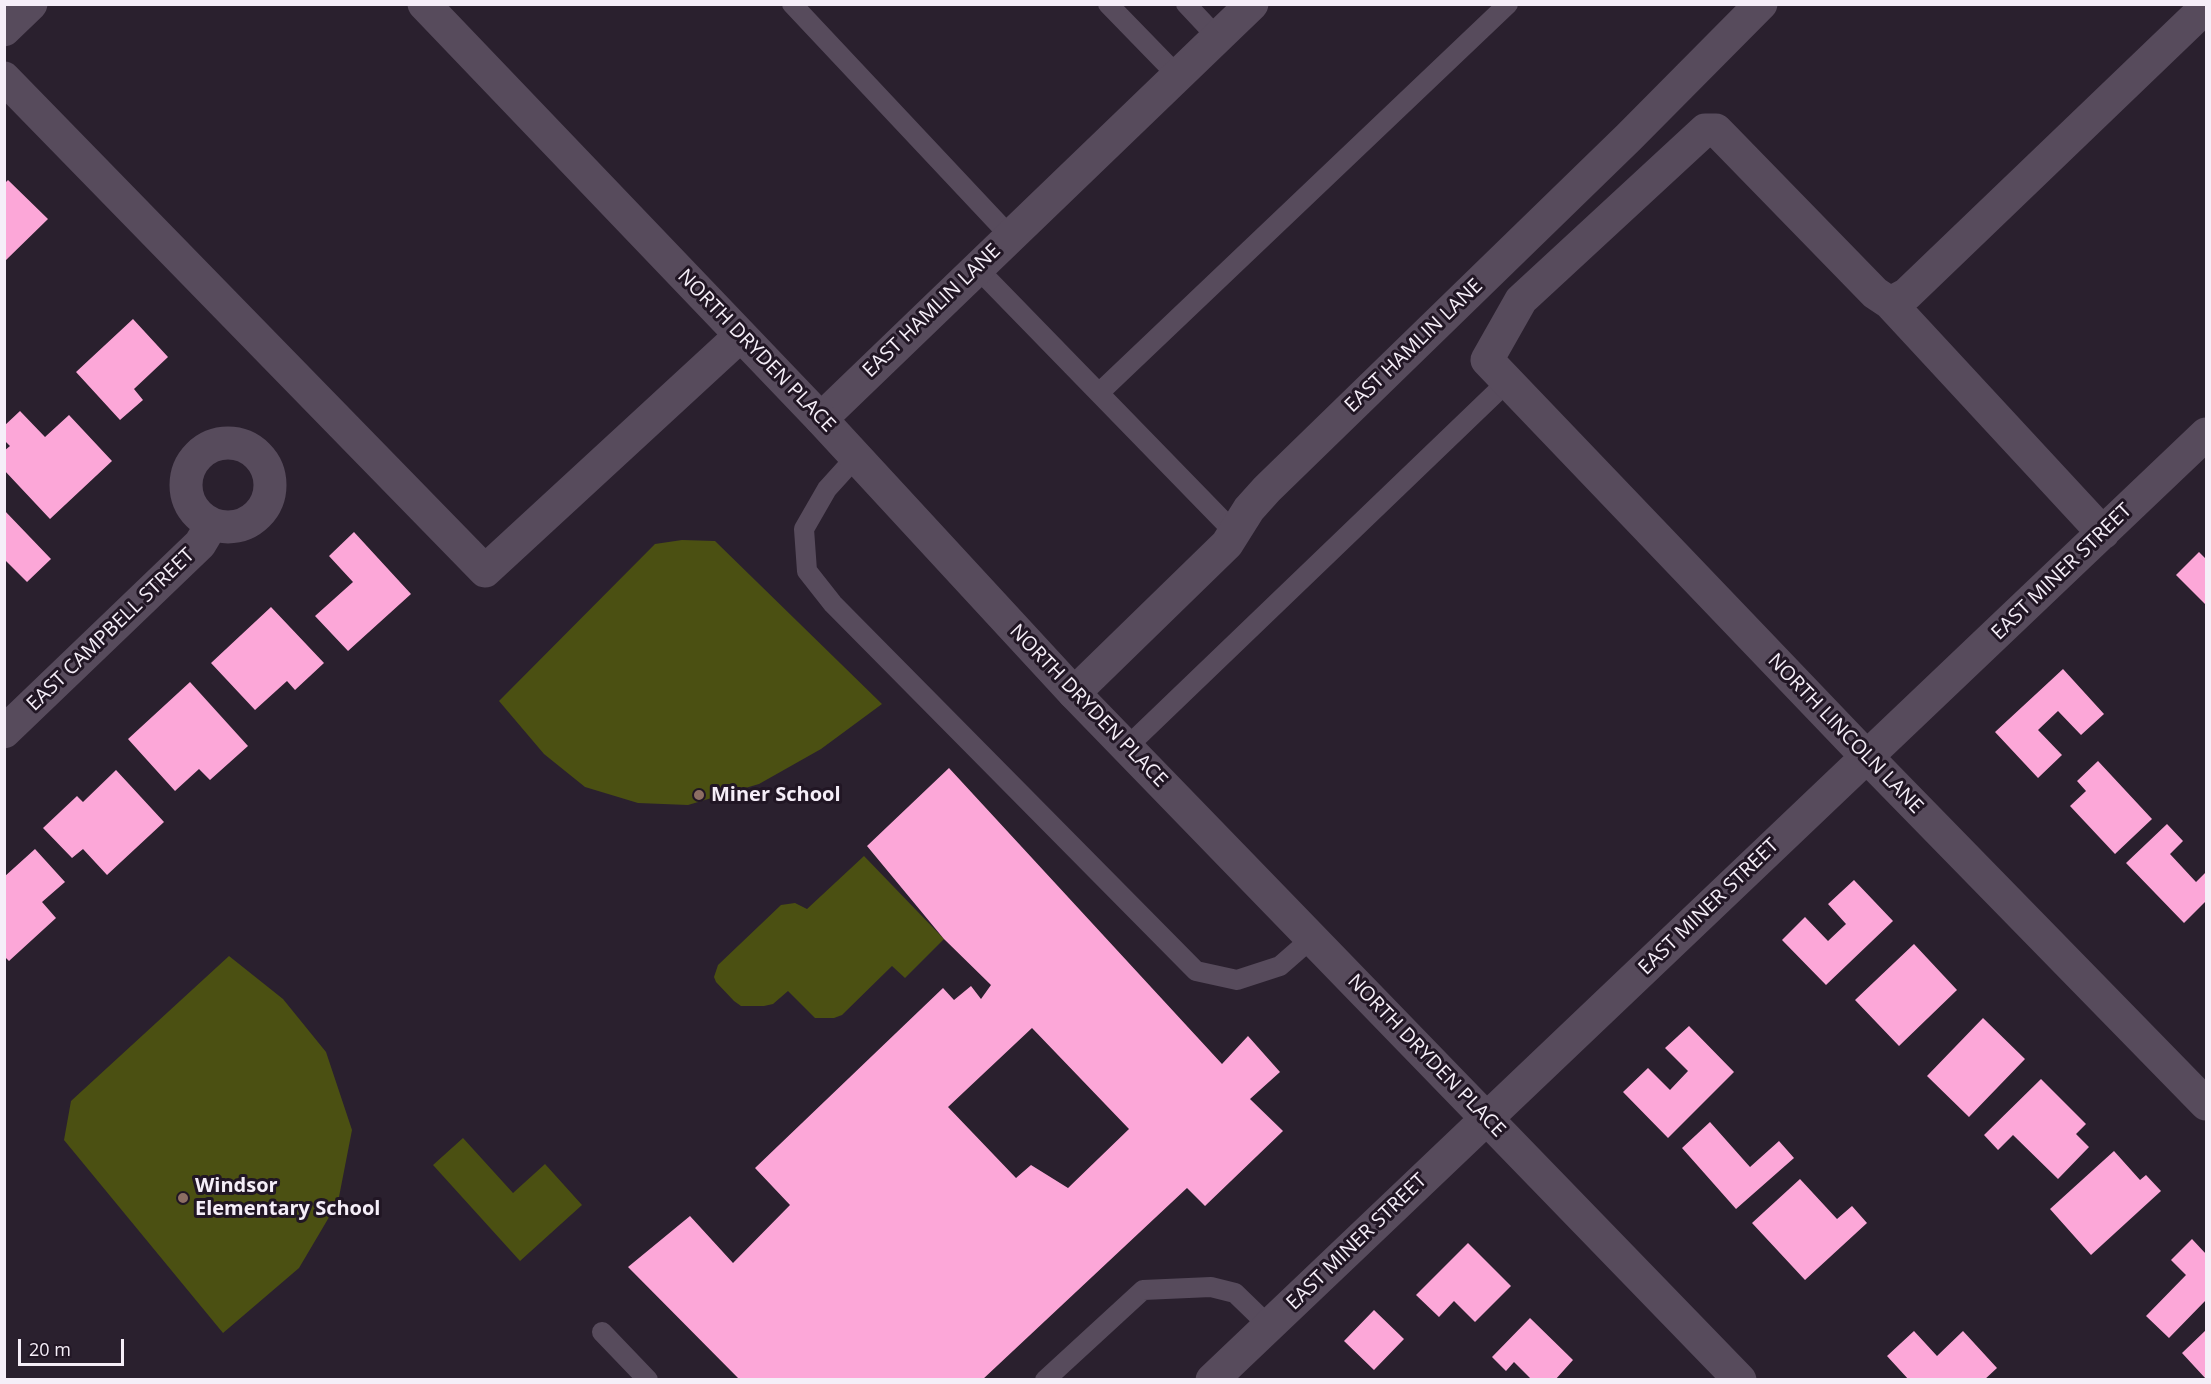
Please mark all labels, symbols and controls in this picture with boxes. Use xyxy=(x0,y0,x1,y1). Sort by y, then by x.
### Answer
street label: EAST HAMLIN LANE xyxy=(858,239,1006,383)
street label: NORTH DRYDEN PLACE xyxy=(672,265,840,437)
street label: EAST HAMLIN LANE xyxy=(1340,274,1488,418)
street label: EAST MINER STREET xyxy=(1987,499,2137,645)
street label: EAST CAMPBELL STREET xyxy=(22,544,200,716)
street label: NORTH DRYDEN PLACE xyxy=(1004,620,1172,792)
street label: NORTH LINCOLN LANE xyxy=(1762,649,1928,819)
place label: Miner School xyxy=(711,783,841,807)
marker: Miner School xyxy=(692,788,706,802)
street label: EAST MINER STREET xyxy=(1634,834,1784,980)
street label: NORTH DRYDEN PLACE xyxy=(1342,970,1510,1142)
street label: EAST MINER STREET xyxy=(1282,1169,1432,1315)
place label: Windsor Elementary School xyxy=(195,1174,380,1221)
marker: Windsor Elementary School xyxy=(176,1191,190,1205)
scale bar xyxy=(21,1327,128,1365)
text: 20 m xyxy=(29,1337,71,1361)

